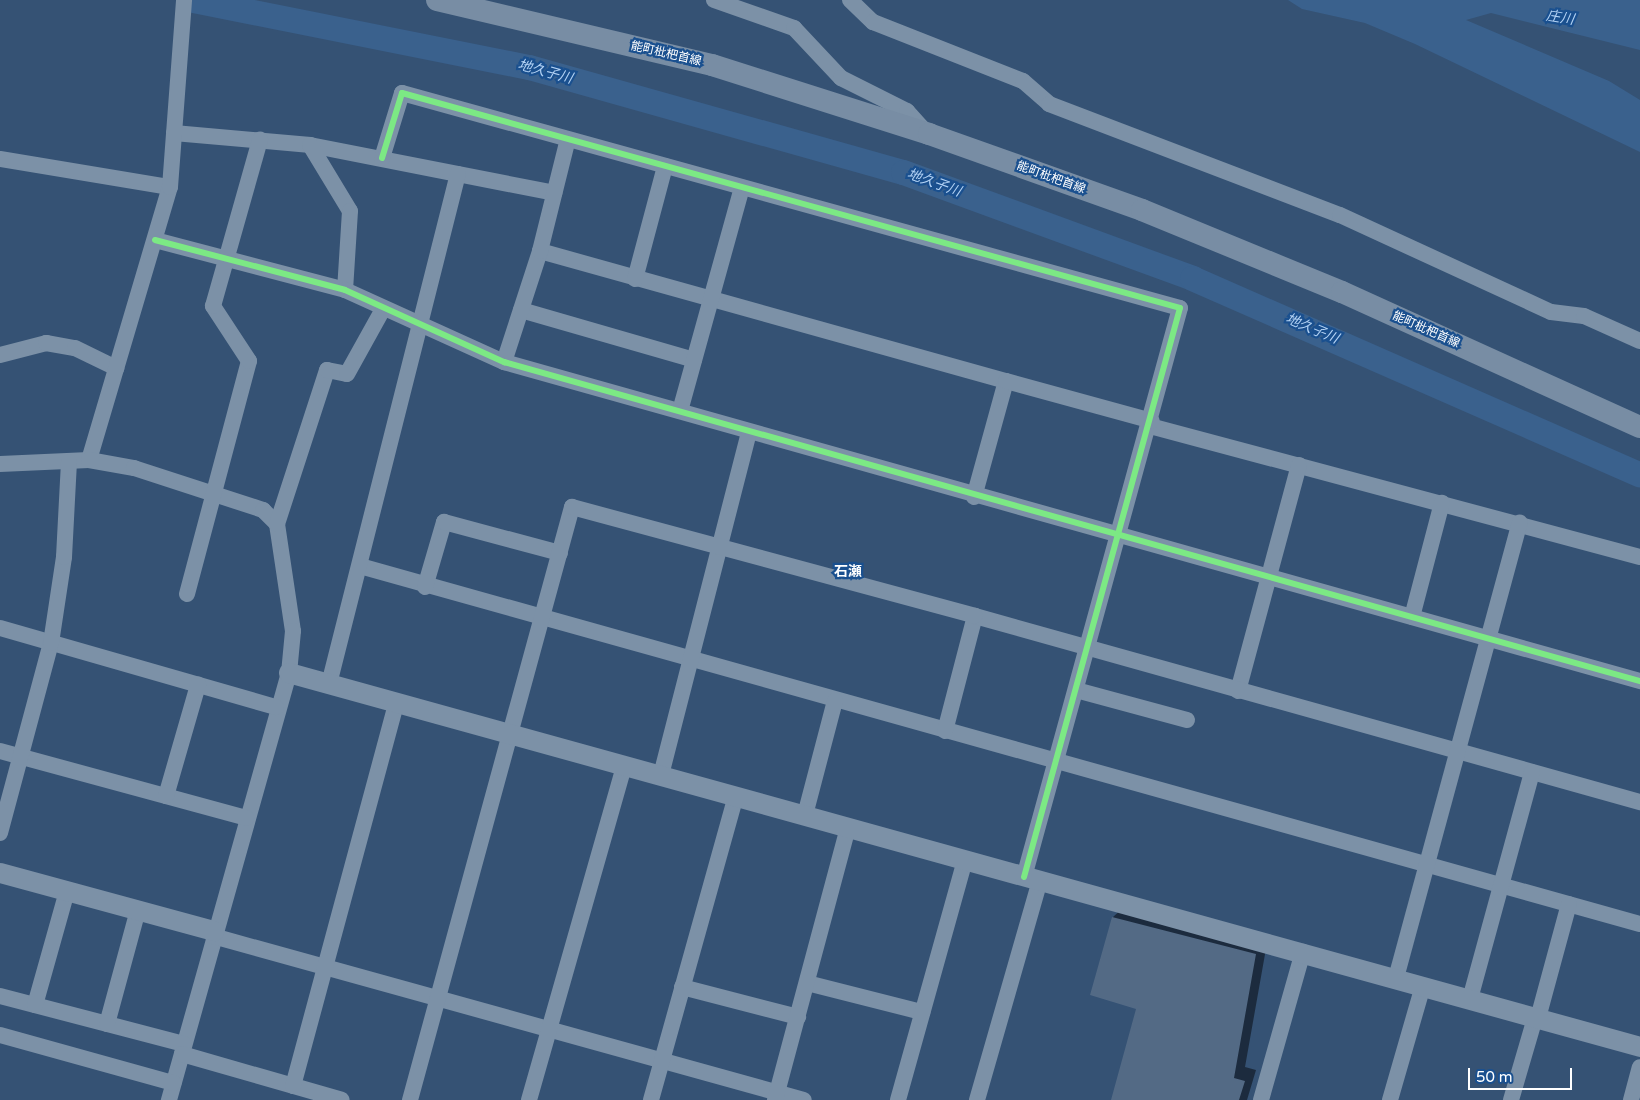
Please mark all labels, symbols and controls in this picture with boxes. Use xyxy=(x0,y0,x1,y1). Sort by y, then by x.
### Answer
water label: 庄川 xyxy=(1545,8,1575,28)
street label: 能町枇杷首線 xyxy=(629,39,703,69)
water label: 地久子川 xyxy=(516,57,574,87)
street label: 能町枇杷首線 xyxy=(1015,159,1087,197)
water label: 地久子川 xyxy=(905,166,963,200)
street label: 能町枇杷首線 xyxy=(1390,309,1462,351)
water label: 地久子川 xyxy=(1283,310,1341,348)
district label: 石瀬 xyxy=(834,564,862,580)
scale bar xyxy=(1470,1058,1574,1090)
text: 50 m xyxy=(1476,1068,1513,1086)

